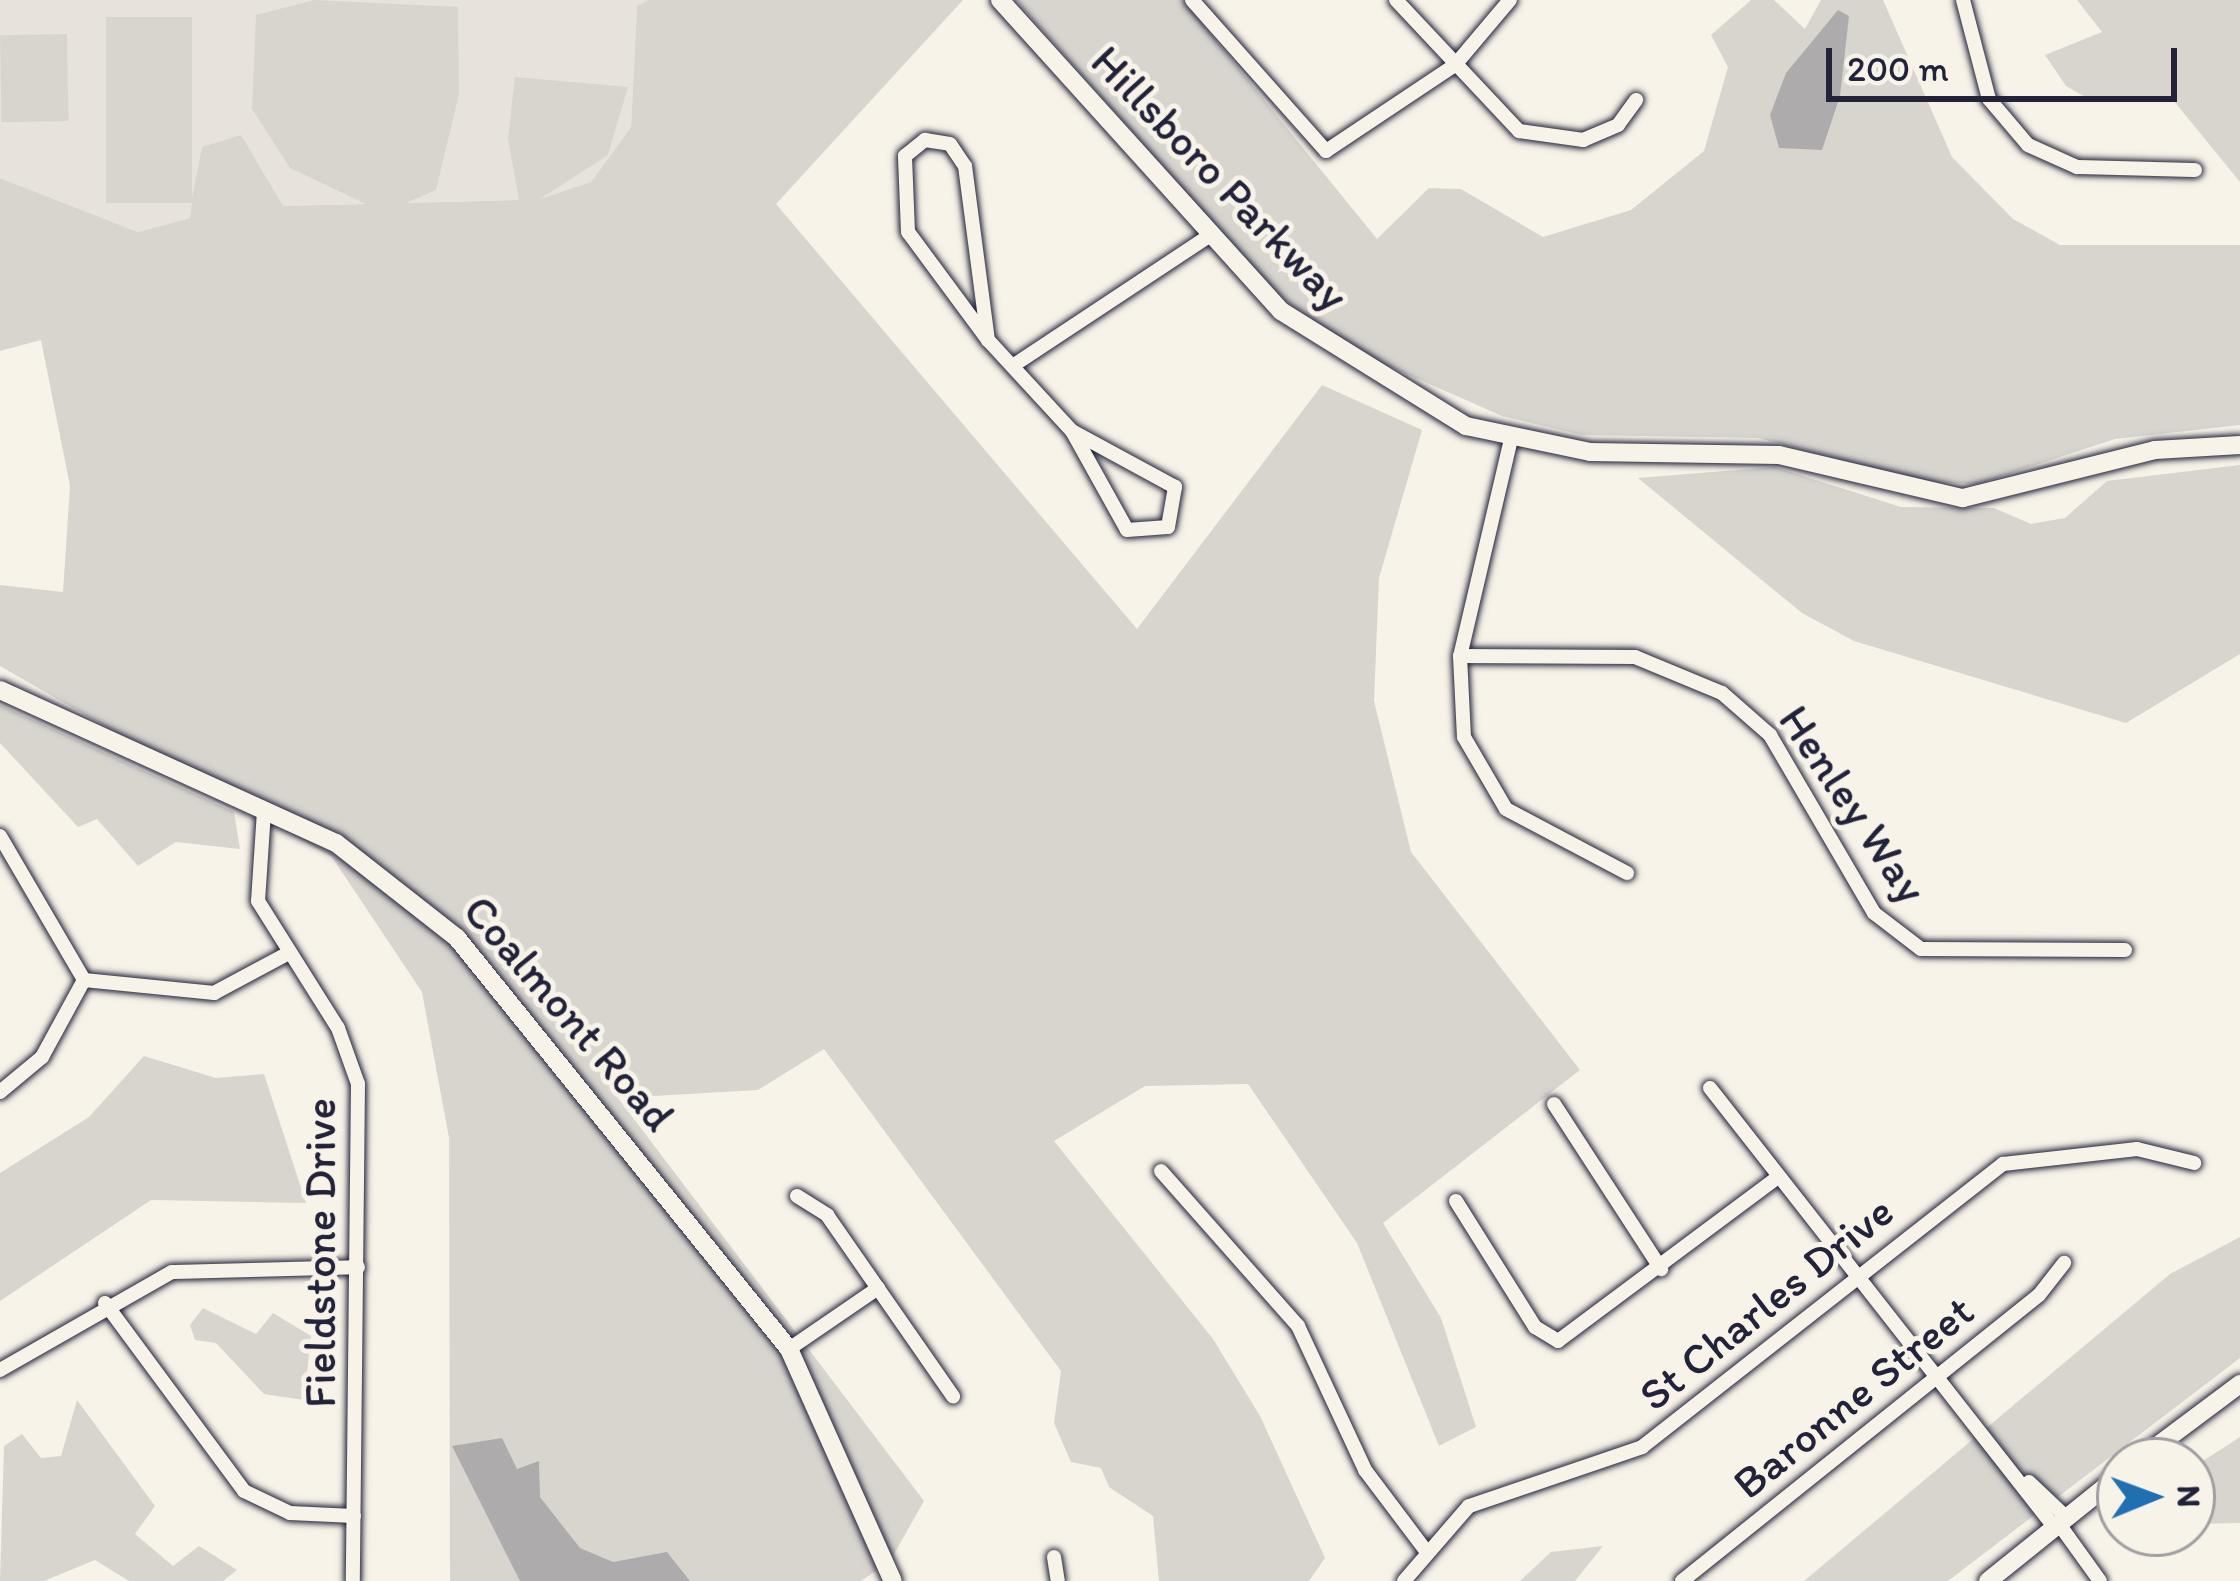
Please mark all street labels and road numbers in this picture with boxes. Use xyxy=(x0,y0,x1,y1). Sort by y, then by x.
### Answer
street label: Hillsboro Parkway xyxy=(1080,34,1360,322)
street label: Henley Way xyxy=(1768,696,1938,912)
street label: Coalmont Road xyxy=(452,884,686,1142)
street label: Fieldstone Drive xyxy=(293,1098,347,1408)
street label: St Charles Drive xyxy=(1628,1184,1904,1422)
street label: Baronne Street xyxy=(1722,1284,1984,1510)

